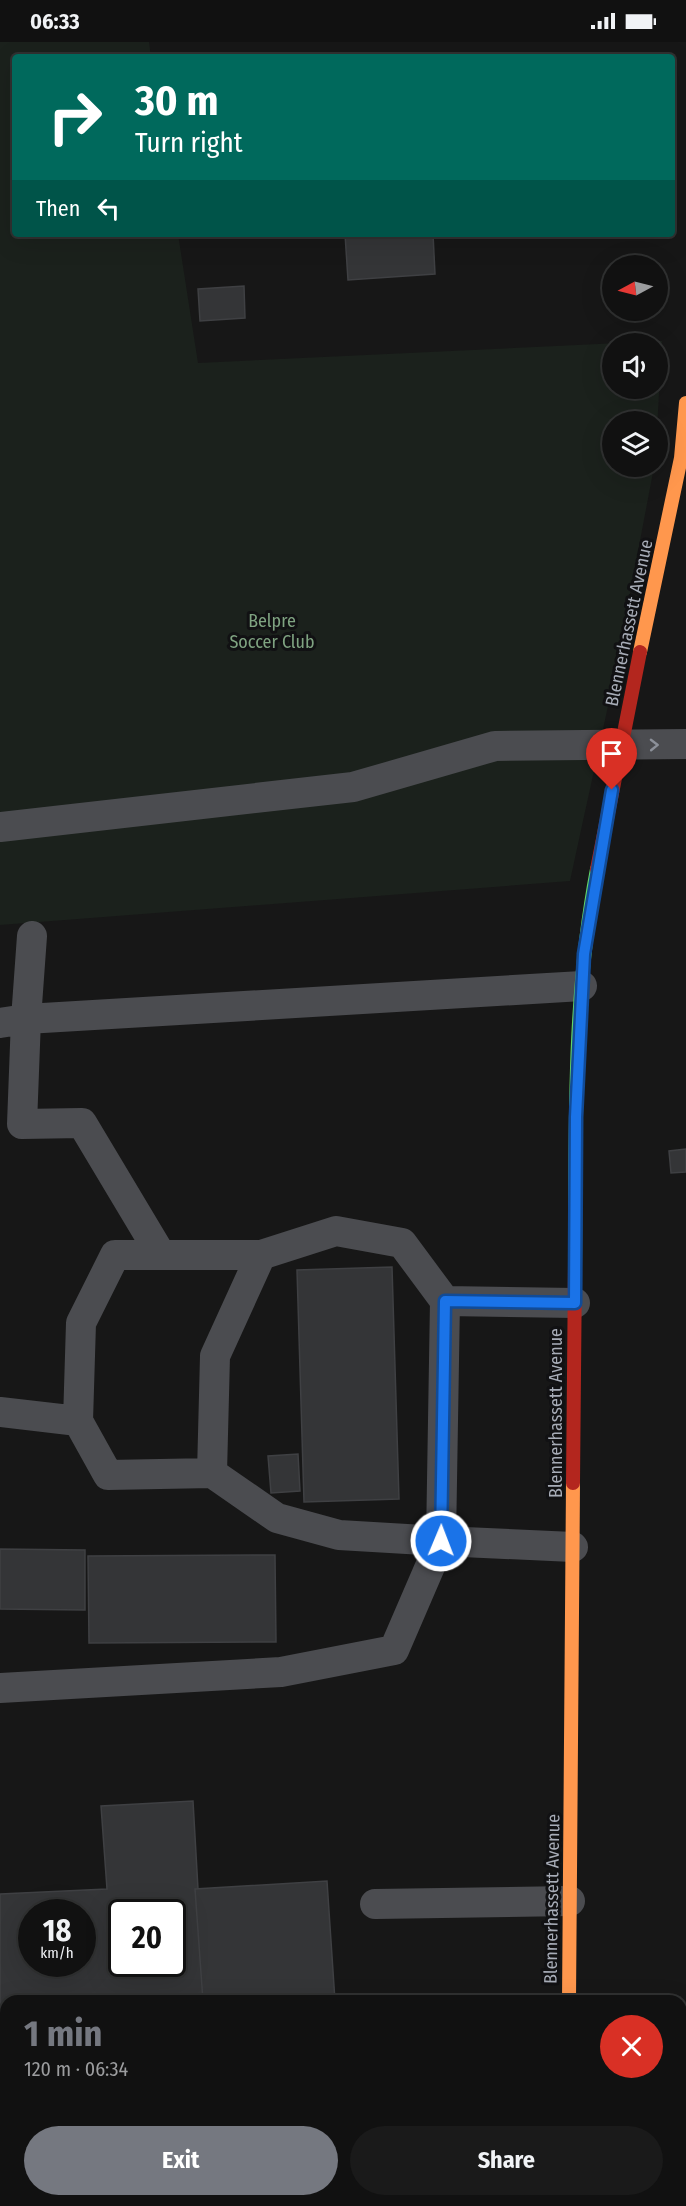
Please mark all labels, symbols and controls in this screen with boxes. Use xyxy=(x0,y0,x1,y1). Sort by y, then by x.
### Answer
text: 06:33 xyxy=(30,8,80,35)
text: 30 m xyxy=(135,76,219,126)
icon: right xyxy=(36,78,114,156)
text: Turn right xyxy=(135,127,243,159)
icon: left xyxy=(92,192,125,225)
text: Then xyxy=(36,195,80,222)
north arrow xyxy=(602,255,668,321)
map controls xyxy=(602,255,668,477)
button: sound xyxy=(602,333,668,399)
button: layers xyxy=(602,411,668,477)
street label: Blennerhassett Avenue xyxy=(601,538,657,708)
park label: Belpre Soccer Club xyxy=(229,610,315,653)
pin xyxy=(586,728,637,790)
icon: arrive xyxy=(595,737,628,770)
one-way arrow xyxy=(649,739,658,751)
street label: Blennerhassett Avenue xyxy=(545,1328,567,1498)
position arrow xyxy=(409,1509,473,1573)
street label: Blennerhassett Avenue xyxy=(540,1814,564,1984)
speed limit sign: 20 xyxy=(108,1899,186,1977)
text: 18 xyxy=(43,1913,71,1949)
text: km/h xyxy=(40,1944,74,1962)
text: 1 min xyxy=(24,2012,102,2056)
button: close xyxy=(600,2015,663,2078)
text: 120 m · 06:34 xyxy=(24,2057,128,2081)
button: Exit xyxy=(24,2126,338,2195)
button: Share xyxy=(350,2126,663,2195)

